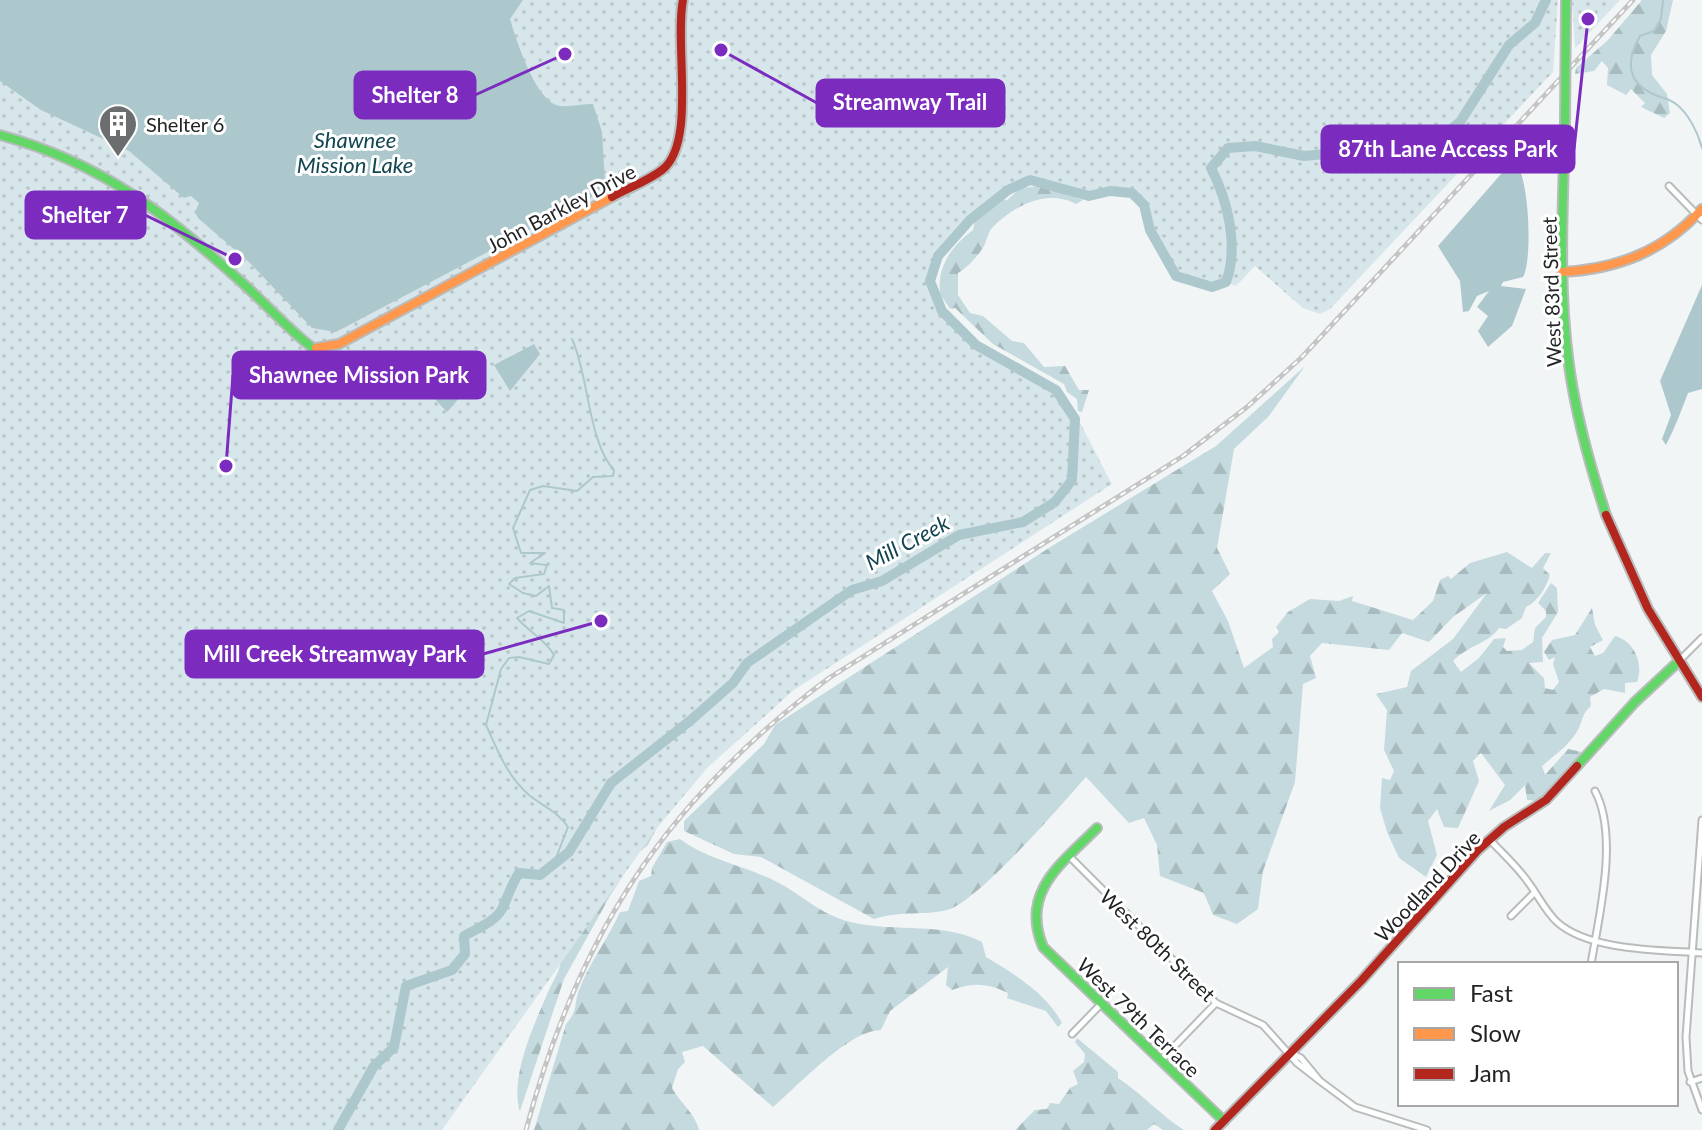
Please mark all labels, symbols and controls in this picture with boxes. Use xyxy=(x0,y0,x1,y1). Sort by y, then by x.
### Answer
callout: Shelter 8 xyxy=(355,72,475,118)
callout: Streamway Trail xyxy=(817,80,1004,126)
text: Shelter 8 xyxy=(371,81,459,108)
text: Streamway Trail xyxy=(833,88,987,115)
building icon: Shelter 6 xyxy=(97,103,139,158)
place label: Shelter 6 xyxy=(146,112,224,136)
water label: Shawnee Mission Lake xyxy=(297,126,413,178)
callout: 87th Lane Access Park xyxy=(1322,126,1574,172)
text: 87th Lane Access Park xyxy=(1338,135,1558,162)
street label: John Barkley Drive xyxy=(483,159,639,257)
callout: Shelter 7 xyxy=(26,192,145,238)
text: Shelter 7 xyxy=(41,201,129,228)
street label: West 83rd Street xyxy=(1536,217,1566,367)
callout: Shawnee Mission Park xyxy=(233,352,485,398)
text: Shawnee Mission Park xyxy=(249,361,469,388)
water label: Mill Creek xyxy=(860,508,954,575)
callout: Mill Creek Streamway Park xyxy=(186,631,483,677)
text: Mill Creek Streamway Park xyxy=(203,640,467,667)
street label: Woodland Drive xyxy=(1369,825,1485,947)
street label: West 80th Street xyxy=(1096,884,1220,1006)
street label: West 79th Terrace xyxy=(1073,952,1205,1082)
legend xyxy=(1398,962,1678,1106)
text: Fast xyxy=(1470,978,1513,1007)
text: Slow xyxy=(1470,1018,1521,1047)
text: Jam xyxy=(1470,1058,1511,1087)

